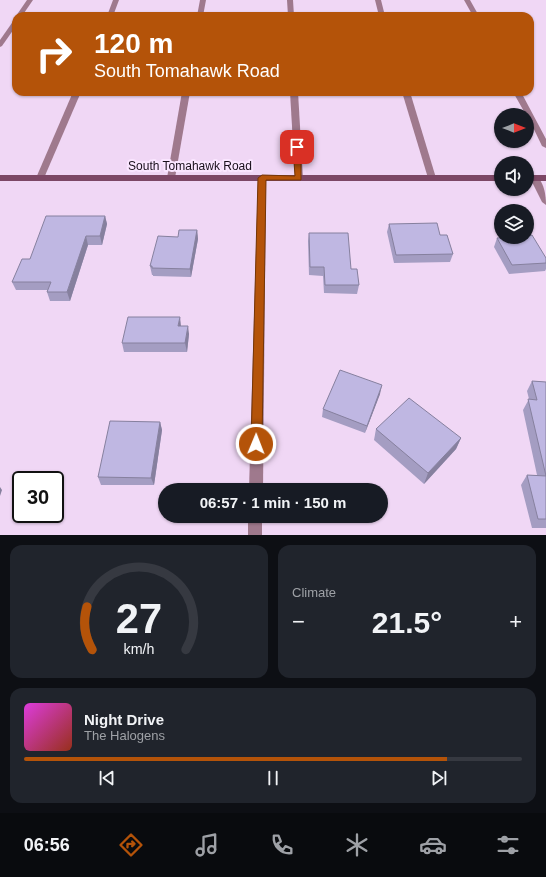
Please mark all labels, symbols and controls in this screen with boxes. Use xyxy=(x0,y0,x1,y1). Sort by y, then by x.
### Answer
icon: right xyxy=(28,28,80,80)
text: 120 m xyxy=(94,28,173,59)
text: South Tomahawk Road xyxy=(94,61,280,81)
north arrow xyxy=(494,108,534,148)
map controls xyxy=(494,108,534,244)
pin xyxy=(280,130,314,164)
icon: arrive xyxy=(286,136,308,158)
button: sound xyxy=(494,156,534,196)
street label: South Tomahawk Road xyxy=(128,159,252,173)
button: layers xyxy=(494,204,534,244)
position arrow xyxy=(235,423,277,465)
speed limit sign: 30 xyxy=(12,471,64,523)
text: 06:57 · 1 min · 150 m xyxy=(200,494,346,511)
text: Climate xyxy=(292,585,336,600)
text: 27 xyxy=(116,594,162,641)
text: 21.5° xyxy=(372,606,442,639)
text: − xyxy=(292,609,305,634)
text: + xyxy=(509,609,522,634)
text: km/h xyxy=(124,640,155,656)
text: Night Drive xyxy=(84,711,164,728)
text: The Halogens xyxy=(84,728,165,743)
icon: previous xyxy=(96,767,118,789)
icon: pause xyxy=(262,767,284,789)
icon: next xyxy=(428,767,450,789)
icon: directions xyxy=(117,831,145,859)
icon: music xyxy=(193,831,221,859)
icon: phone xyxy=(268,831,296,859)
icon: climate xyxy=(343,831,371,859)
icon: car xyxy=(419,831,447,859)
icon: filters xyxy=(494,831,522,859)
text: 06:56 xyxy=(24,835,70,855)

